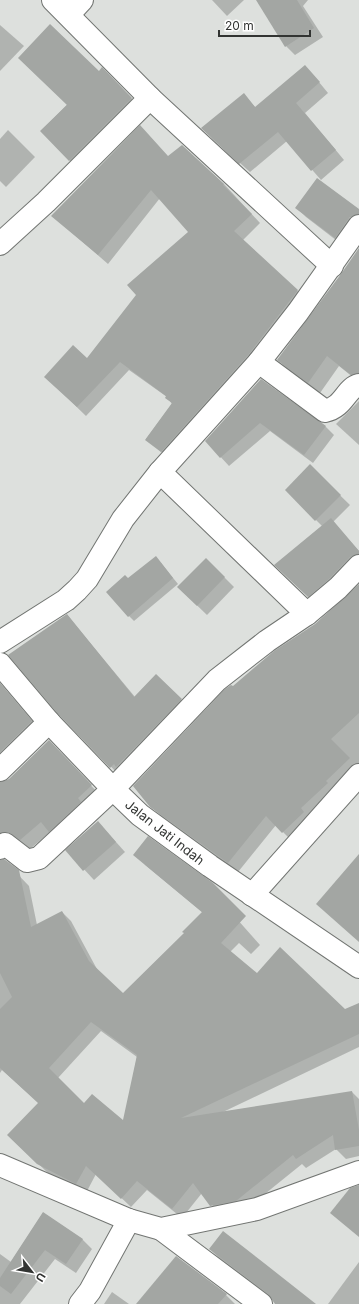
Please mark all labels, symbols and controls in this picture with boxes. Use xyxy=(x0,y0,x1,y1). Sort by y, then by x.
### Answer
scale bar xyxy=(219,12,310,38)
text: 20 m xyxy=(225,18,254,33)
street label: Jalan Jati Indah xyxy=(122,796,208,868)
north arrow xyxy=(12,1252,52,1292)
text: U xyxy=(32,1270,49,1284)

